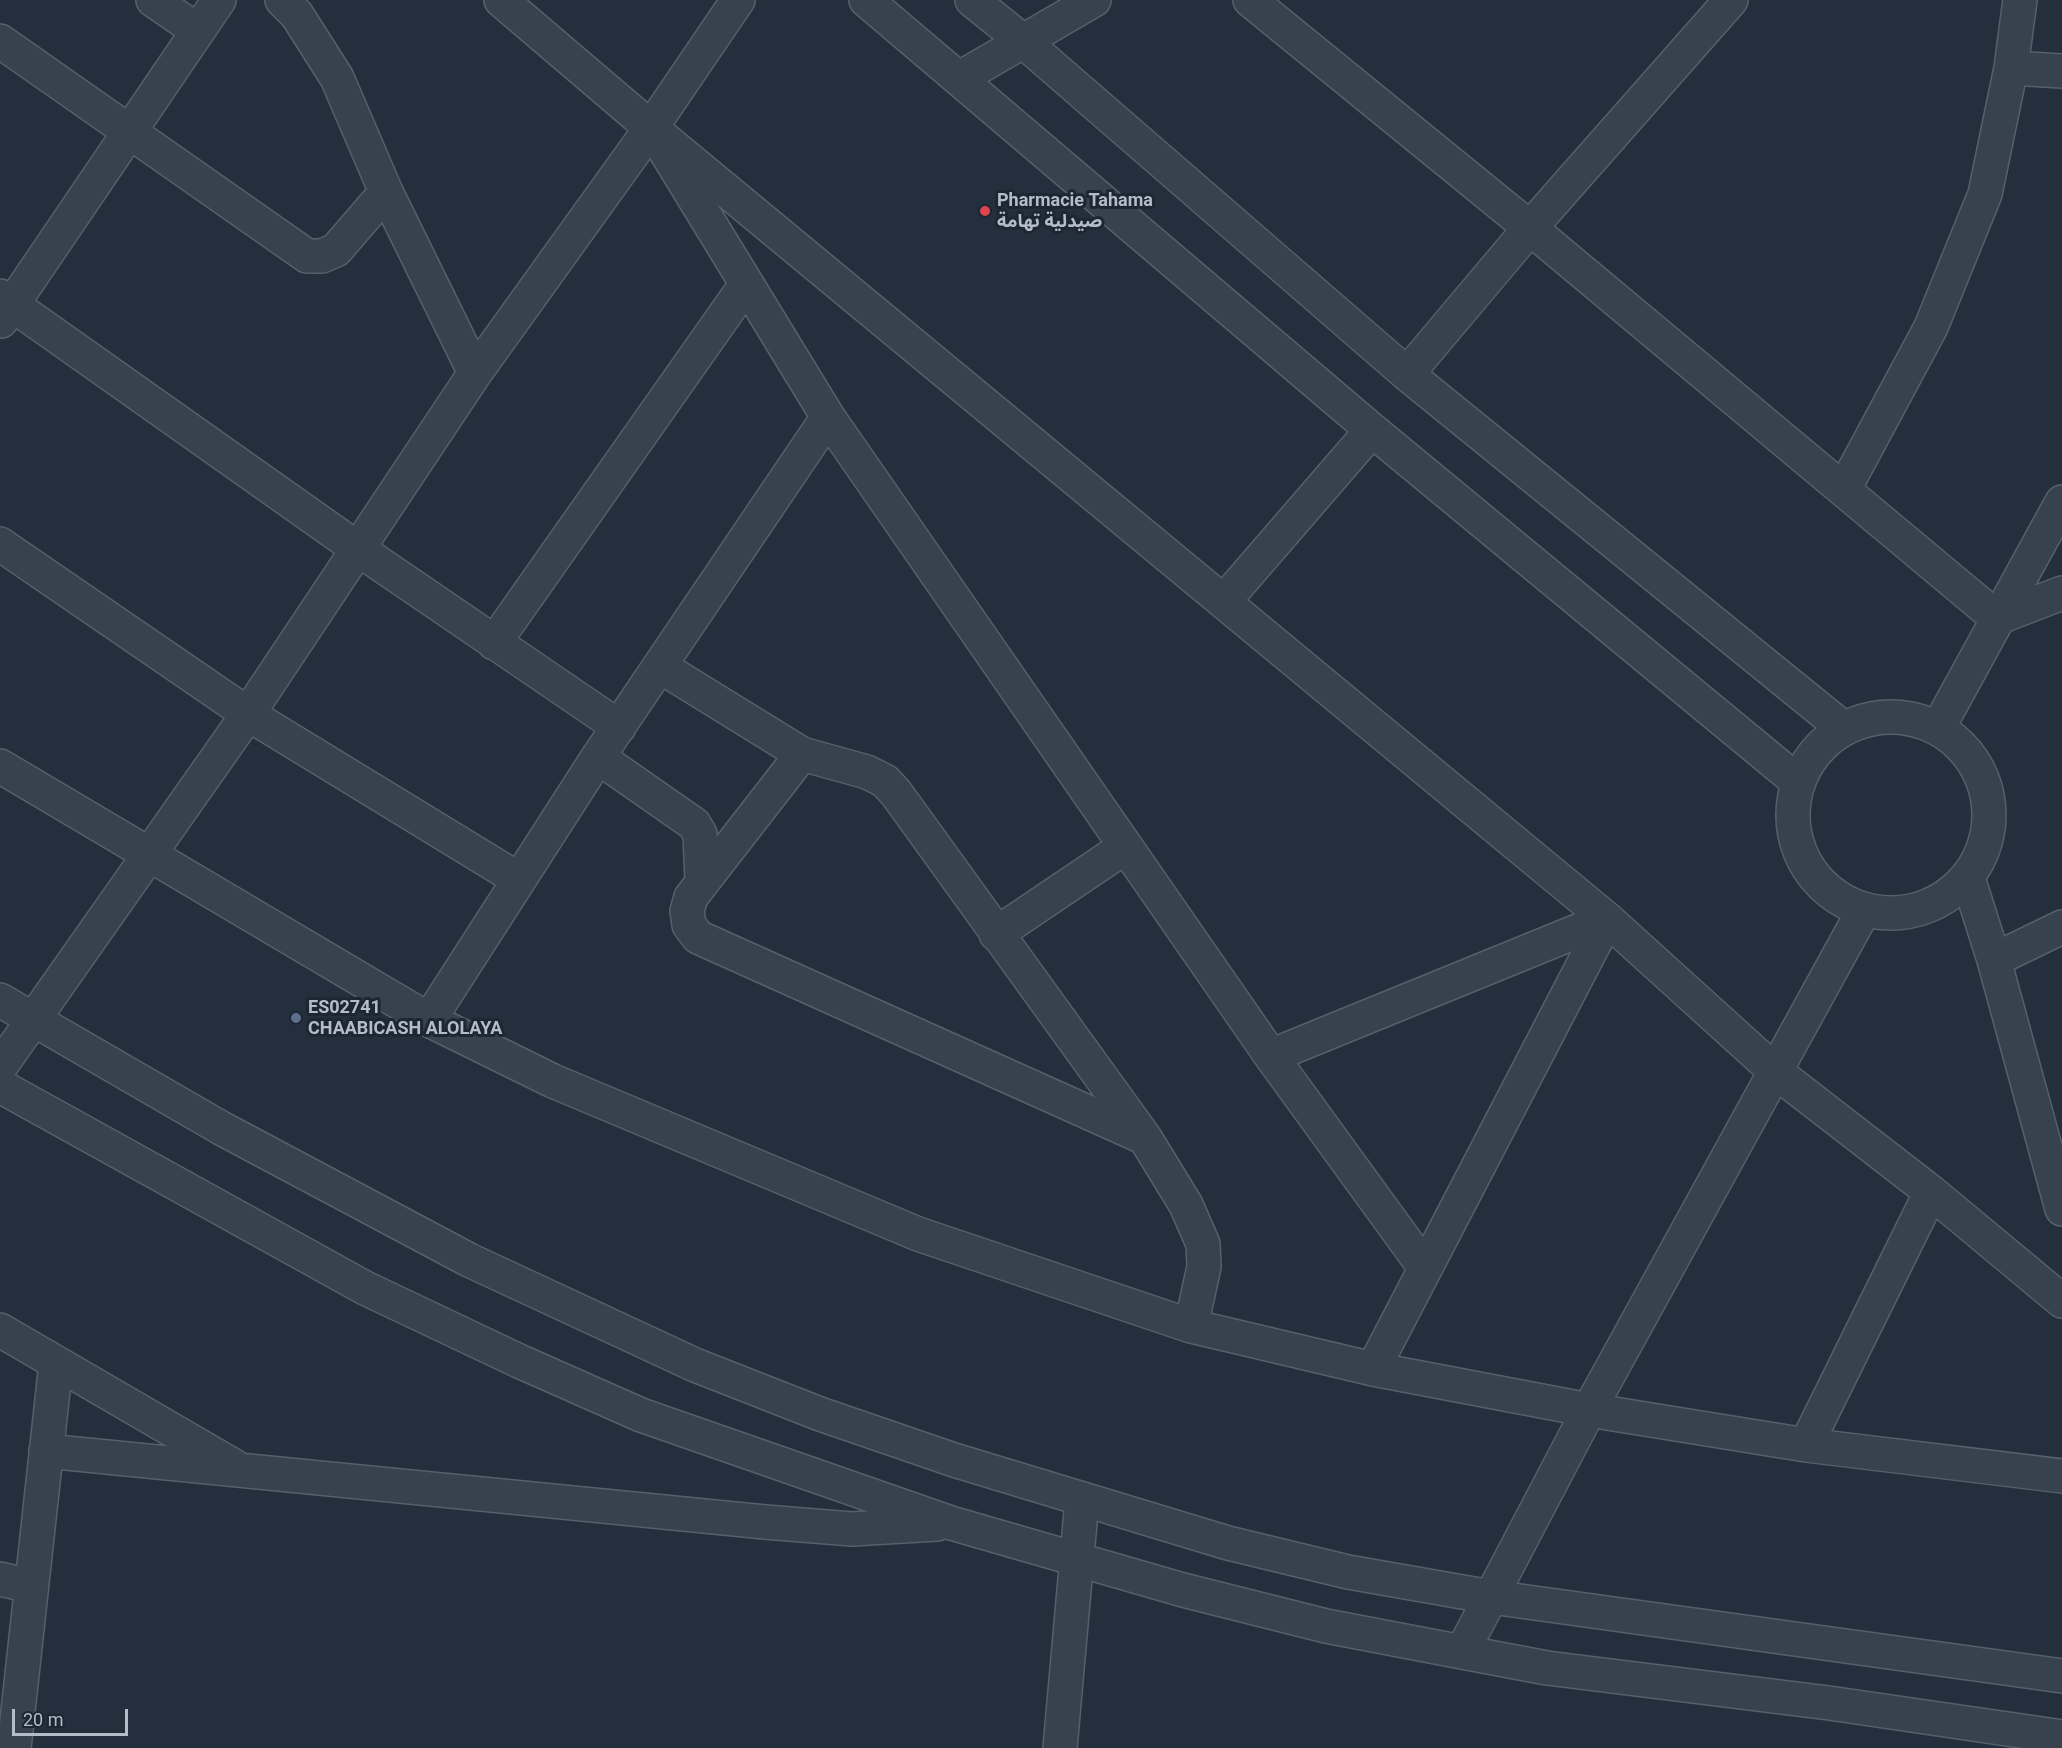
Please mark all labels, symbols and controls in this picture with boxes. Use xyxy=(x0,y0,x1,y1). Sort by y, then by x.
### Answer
place label: Pharmacie Tahama صيدلية تهامة xyxy=(997,190,1153,232)
marker: Pharmacie Tahama صيدلية تهامة xyxy=(978,204,992,218)
place label: ES02741 CHAABICASH ALOLAYA xyxy=(308,997,502,1040)
marker: ES02741 CHAABICASH ALOLAYA xyxy=(289,1011,303,1025)
scale bar xyxy=(15,1697,130,1735)
text: 20 m xyxy=(23,1709,63,1730)

